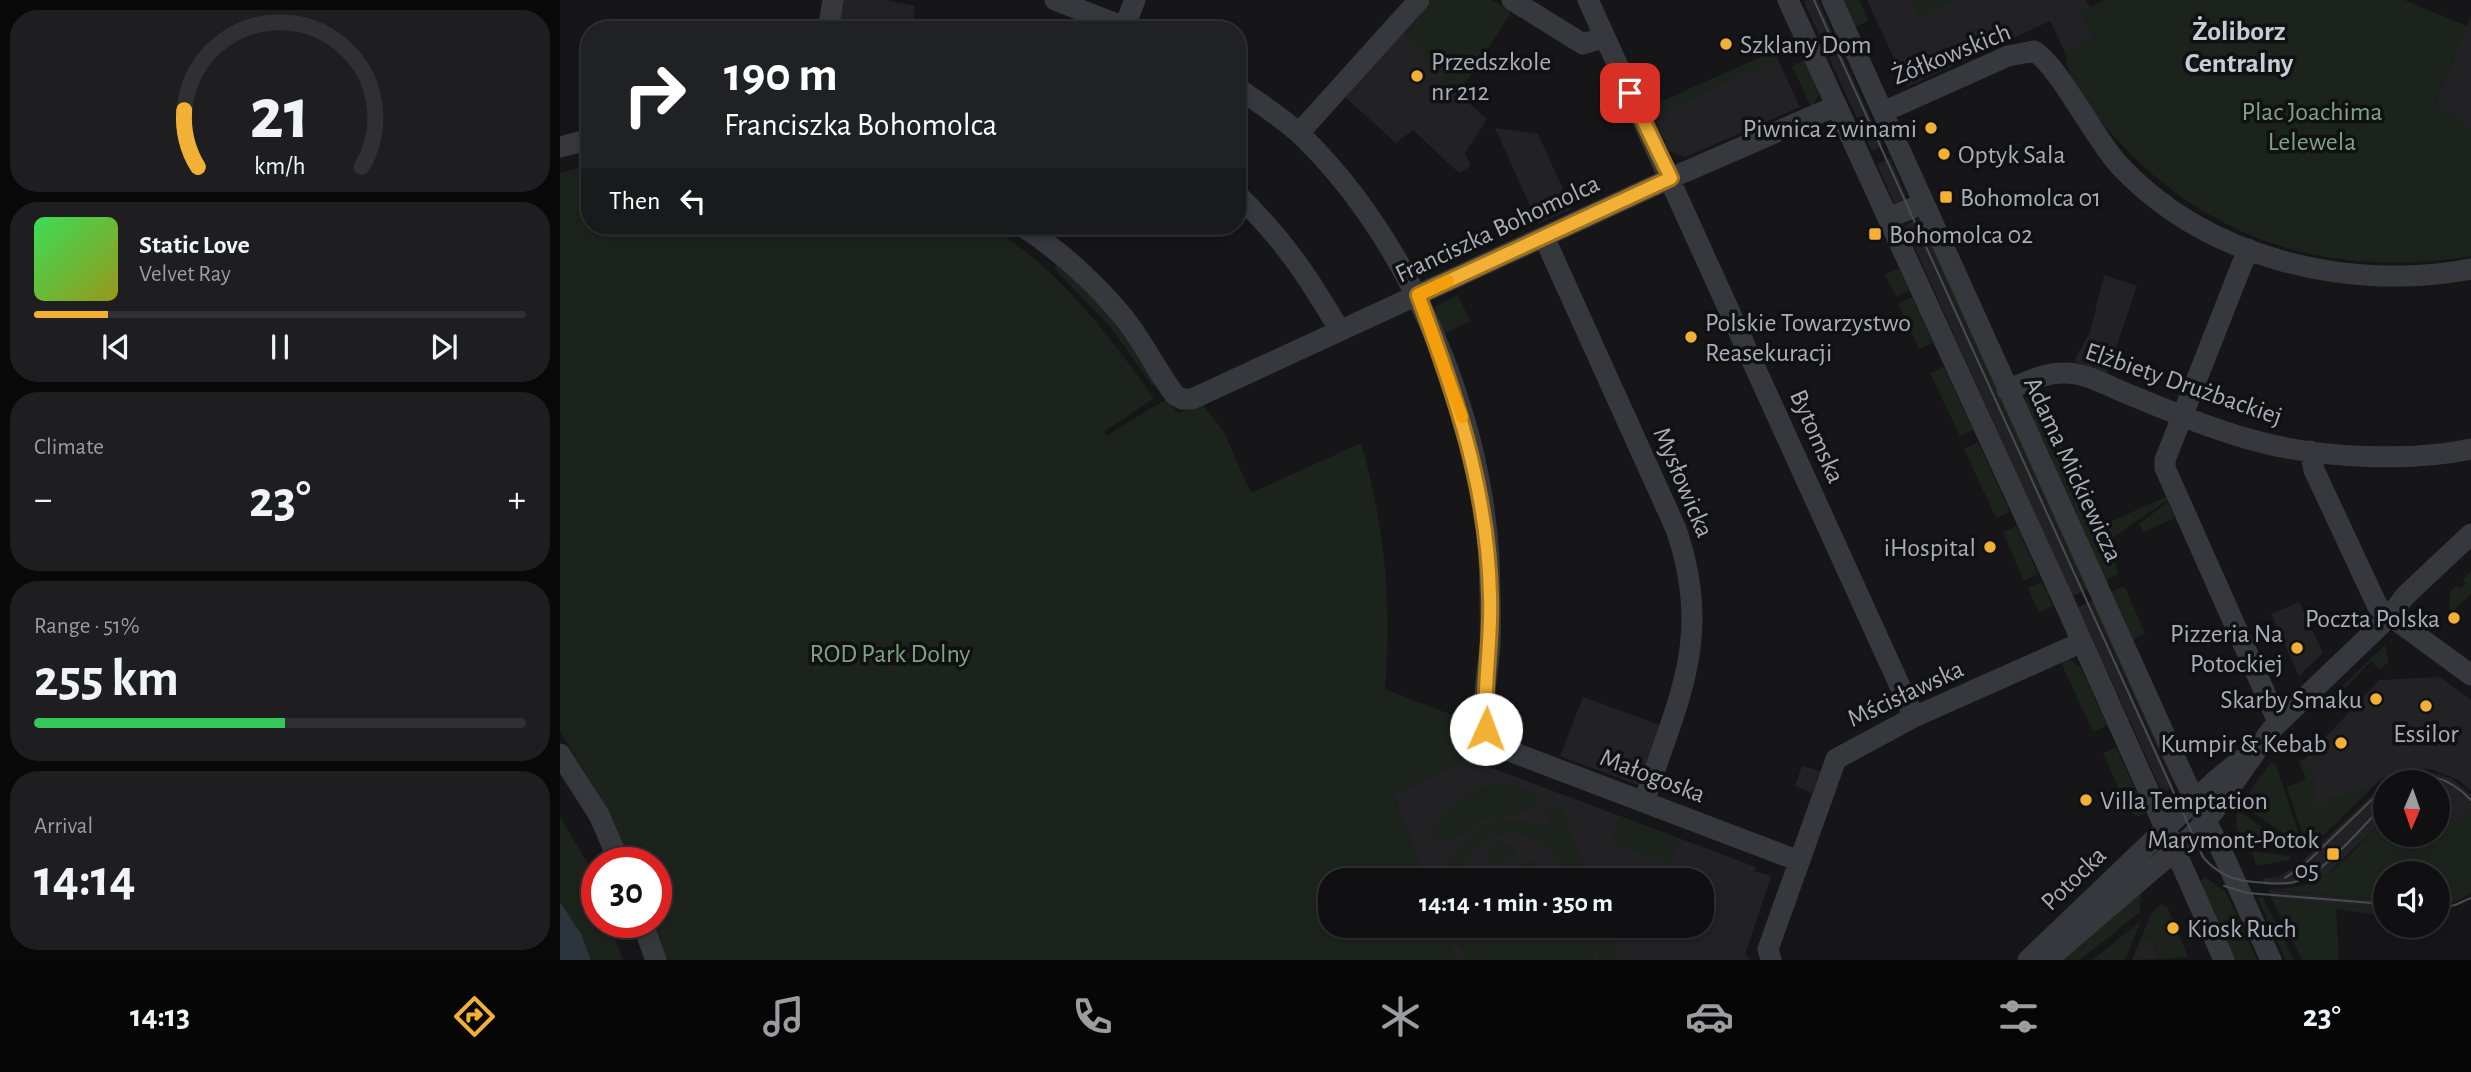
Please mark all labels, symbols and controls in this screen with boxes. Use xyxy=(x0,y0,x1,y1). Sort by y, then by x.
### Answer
district label: Żoliborz Centralny xyxy=(2185,16,2294,78)
street label: Żółkowskich xyxy=(1888,17,2014,89)
place label: Szklany Dom xyxy=(1740,32,1871,58)
marker: Szklany Dom xyxy=(1718,36,1734,52)
icon: right xyxy=(609,49,700,140)
place label: Przedszkole nr 212 xyxy=(1431,49,1551,105)
text: 190 m xyxy=(724,51,838,100)
pin xyxy=(1600,63,1660,123)
marker: Przedszkole nr 212 xyxy=(1409,68,1425,84)
icon: arrive xyxy=(1611,74,1649,112)
text: 21 xyxy=(250,79,310,152)
park label: Plac Joachima Lelewela xyxy=(2241,99,2383,155)
text: Franciszka Bohomolca xyxy=(724,109,997,141)
place label: Piwnica z winami xyxy=(1743,116,1917,142)
marker: Piwnica z winami xyxy=(1923,120,1939,136)
place label: Optyk Sala xyxy=(1958,142,2065,168)
marker: Optyk Sala xyxy=(1936,146,1952,162)
text: km/h xyxy=(254,154,306,179)
street label: Franciszka Bohomolca xyxy=(1391,170,1604,288)
icon: left xyxy=(674,182,712,220)
place label: Bohomolca 01 xyxy=(1960,185,2101,211)
text: Then xyxy=(609,188,660,214)
marker: Bohomolca 01 xyxy=(1938,189,1954,205)
place label: Bohomolca 02 xyxy=(1889,222,2033,248)
marker: Bohomolca 02 xyxy=(1867,226,1883,242)
text: Static Love xyxy=(139,232,250,258)
text: Velvet Ray xyxy=(139,263,231,286)
place label: Polskie Towarzystwo Reasekuracji xyxy=(1705,310,1911,366)
icon: previous xyxy=(97,328,135,366)
icon: pause xyxy=(261,328,299,366)
icon: next xyxy=(425,328,463,366)
marker: Polskie Towarzystwo Reasekuracji xyxy=(1683,329,1699,345)
street label: Elżbiety Drużbackiej xyxy=(2082,338,2286,430)
street label: Adama Mickiewicza xyxy=(2019,373,2127,566)
street label: Bytomska xyxy=(1785,386,1849,487)
street label: Mysłowicka xyxy=(1648,423,1718,541)
text: Climate xyxy=(34,436,104,459)
text: 23° xyxy=(249,474,311,526)
text: − xyxy=(34,481,52,519)
text: + xyxy=(508,481,526,519)
place label: iHospital xyxy=(1884,535,1976,561)
marker: iHospital xyxy=(1982,539,1998,555)
place label: Poczta Polska xyxy=(2305,606,2440,632)
marker: Poczta Polska xyxy=(2446,610,2462,626)
text: Range · 51% xyxy=(34,615,140,638)
place label: Pizzeria Na Potockiej xyxy=(2170,621,2283,677)
marker: Pizzeria Na Potockiej xyxy=(2289,640,2305,656)
park label: ROD Park Dolny xyxy=(810,641,970,667)
text: 255 km xyxy=(34,653,179,705)
street label: Mścisławska xyxy=(1843,656,1968,732)
place label: Skarby Smaku xyxy=(2220,687,2362,713)
marker: Skarby Smaku xyxy=(2368,691,2384,707)
position arrow xyxy=(1449,692,1523,766)
marker: Essilor xyxy=(2418,698,2434,714)
place label: Essilor xyxy=(2393,721,2459,747)
place label: Kumpir & Kebab xyxy=(2160,731,2327,757)
marker: Kumpir & Kebab xyxy=(2333,735,2349,751)
street label: Małogoska xyxy=(1597,744,1709,808)
north arrow xyxy=(2373,770,2450,847)
map controls xyxy=(2373,770,2450,938)
place label: Villa Temptation xyxy=(2100,788,2268,814)
marker: Villa Temptation xyxy=(2078,792,2094,808)
text: Arrival xyxy=(34,815,93,838)
place label: Marymont-Potok 05 xyxy=(2148,827,2319,883)
street label: Potocka xyxy=(2036,842,2111,916)
marker: Marymont-Potok 05 xyxy=(2325,846,2341,862)
speed limit sign: 30 xyxy=(581,847,672,938)
text: 14:14 xyxy=(34,853,136,905)
button: sound xyxy=(2373,861,2450,938)
text: 14:14 · 1 min · 350 m xyxy=(1419,890,1613,916)
place label: Kiosk Ruch xyxy=(2187,916,2297,942)
marker: Kiosk Ruch xyxy=(2165,920,2181,936)
icon: directions xyxy=(450,992,499,1041)
icon: music xyxy=(759,992,808,1041)
icon: phone xyxy=(1068,992,1117,1041)
icon: climate xyxy=(1376,992,1425,1041)
icon: car xyxy=(1685,992,1734,1041)
icon: filters xyxy=(1994,992,2043,1041)
text: 14:13 xyxy=(130,1000,190,1032)
text: 23° xyxy=(2303,1000,2341,1032)

